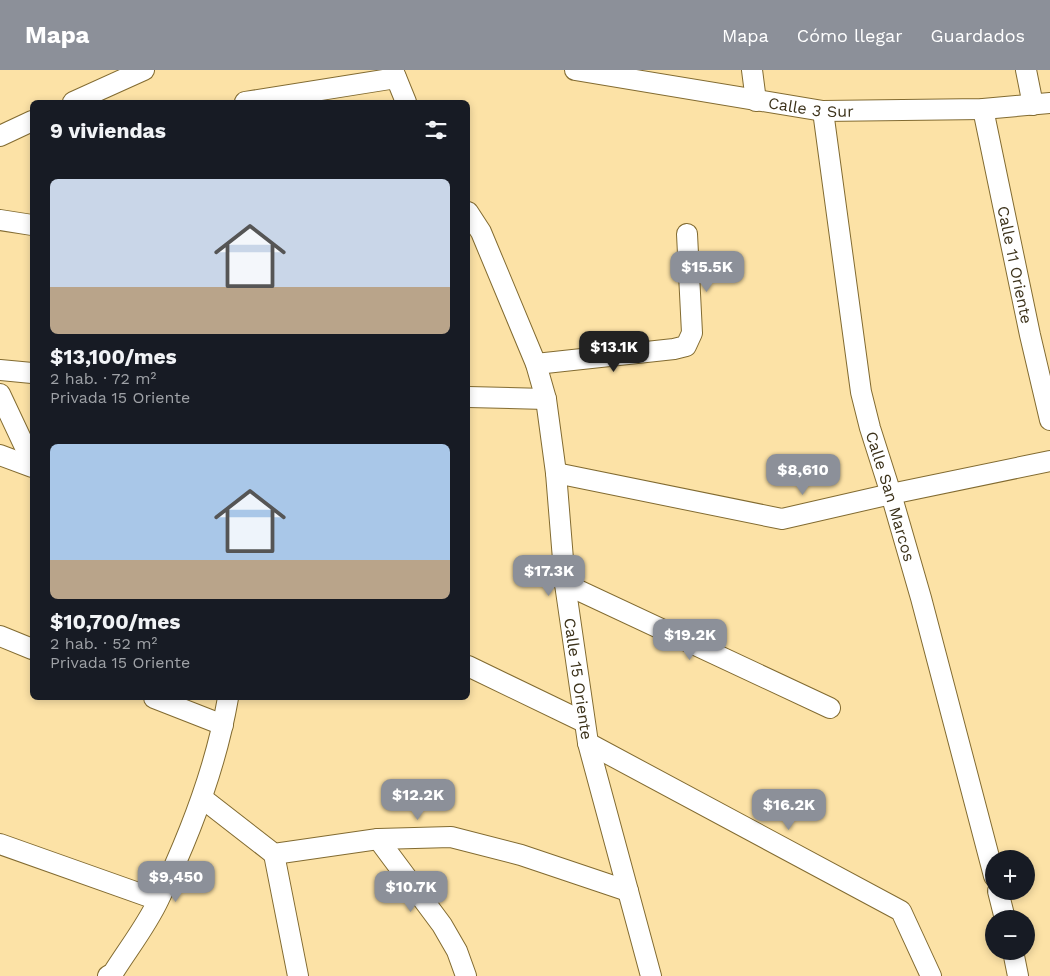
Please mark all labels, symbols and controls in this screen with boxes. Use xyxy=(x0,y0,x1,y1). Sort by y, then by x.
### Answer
text: Mapa xyxy=(25,21,90,49)
text: Mapa xyxy=(722,25,769,46)
text: Cómo llegar xyxy=(797,25,903,46)
text: Guardados xyxy=(931,25,1025,46)
street label: Calle 3 Sur xyxy=(767,93,854,121)
icon: filters xyxy=(422,116,450,144)
text: 9 viviendas xyxy=(50,118,166,143)
street label: Calle 11 Oriente xyxy=(994,204,1037,325)
icon: home xyxy=(205,211,295,301)
pin: $15.5K xyxy=(666,250,748,293)
text: $15.5K xyxy=(681,257,733,276)
pin: $13.1K xyxy=(573,330,655,373)
text: $13.1K xyxy=(590,337,638,356)
text: $13,100/mes xyxy=(50,344,177,369)
text: 2 hab. · 72 m² xyxy=(50,369,156,388)
text: Privada 15 Oriente xyxy=(50,388,190,407)
street label: Calle San Marcos xyxy=(862,429,919,564)
pin: $8,610 xyxy=(762,454,844,496)
text: $8,610 xyxy=(777,460,829,479)
icon: home xyxy=(205,476,295,566)
pin: $17.3K xyxy=(508,554,590,597)
text: $17.3K xyxy=(524,561,574,580)
text: $10,700/mes xyxy=(50,609,181,634)
street label: Calle 15 Oriente xyxy=(560,617,597,741)
pin: $19.2K xyxy=(649,618,731,661)
text: $19.2K xyxy=(664,625,716,644)
text: 2 hab. · 52 m² xyxy=(50,634,157,653)
text: Privada 15 Oriente xyxy=(50,653,190,672)
pin: $12.2K xyxy=(377,778,459,821)
text: $12.2K xyxy=(392,785,444,804)
pin: $16.2K xyxy=(748,788,830,831)
text: $16.2K xyxy=(763,795,815,814)
map controls xyxy=(985,850,1035,960)
button: + xyxy=(985,850,1035,900)
pin: $9,450 xyxy=(135,860,217,903)
text: $9,450 xyxy=(149,867,203,886)
pin: $10.7K xyxy=(370,870,452,913)
text: $10.7K xyxy=(386,877,436,896)
button: − xyxy=(985,910,1035,960)

